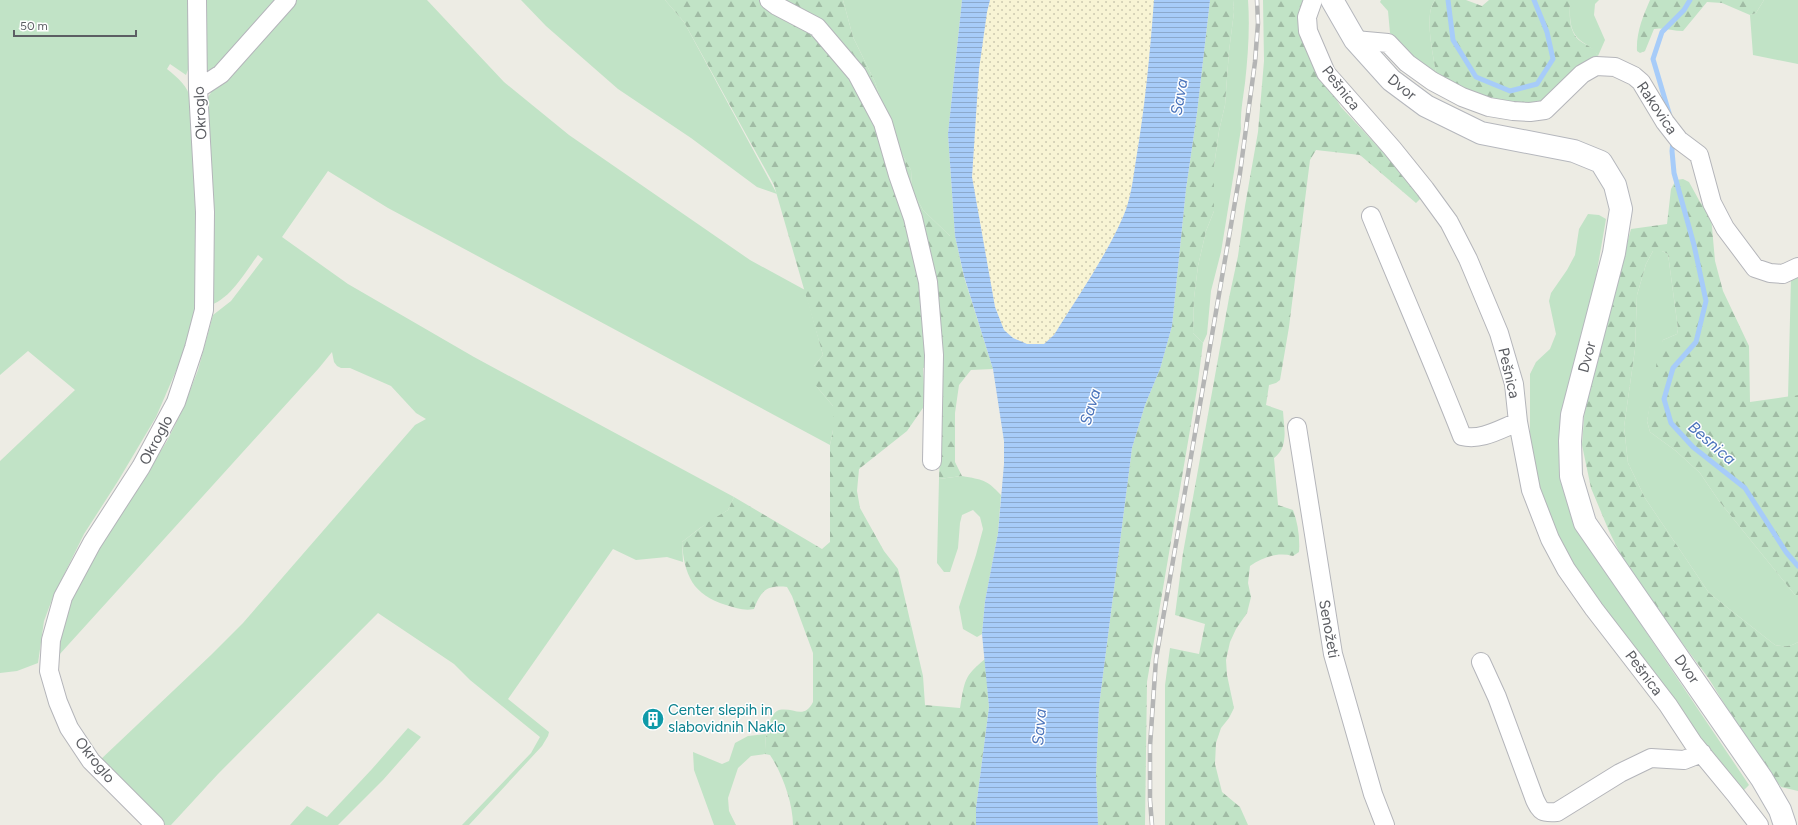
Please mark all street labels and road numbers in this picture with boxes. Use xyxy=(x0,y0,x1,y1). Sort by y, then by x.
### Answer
street label: Pešnica xyxy=(1318,62,1364,114)
street label: Dvor xyxy=(1384,70,1420,104)
street label: Rakovica xyxy=(1633,78,1681,138)
street label: Okroglo xyxy=(190,86,210,140)
street label: Dvor xyxy=(1574,339,1600,375)
street label: Pešnica xyxy=(1494,346,1524,400)
street label: Okroglo xyxy=(135,412,177,468)
street label: Senožeti xyxy=(1315,598,1343,660)
street label: Pešnica xyxy=(1621,647,1667,699)
street label: Dvor xyxy=(1671,651,1703,687)
street label: Okroglo xyxy=(71,734,119,787)

